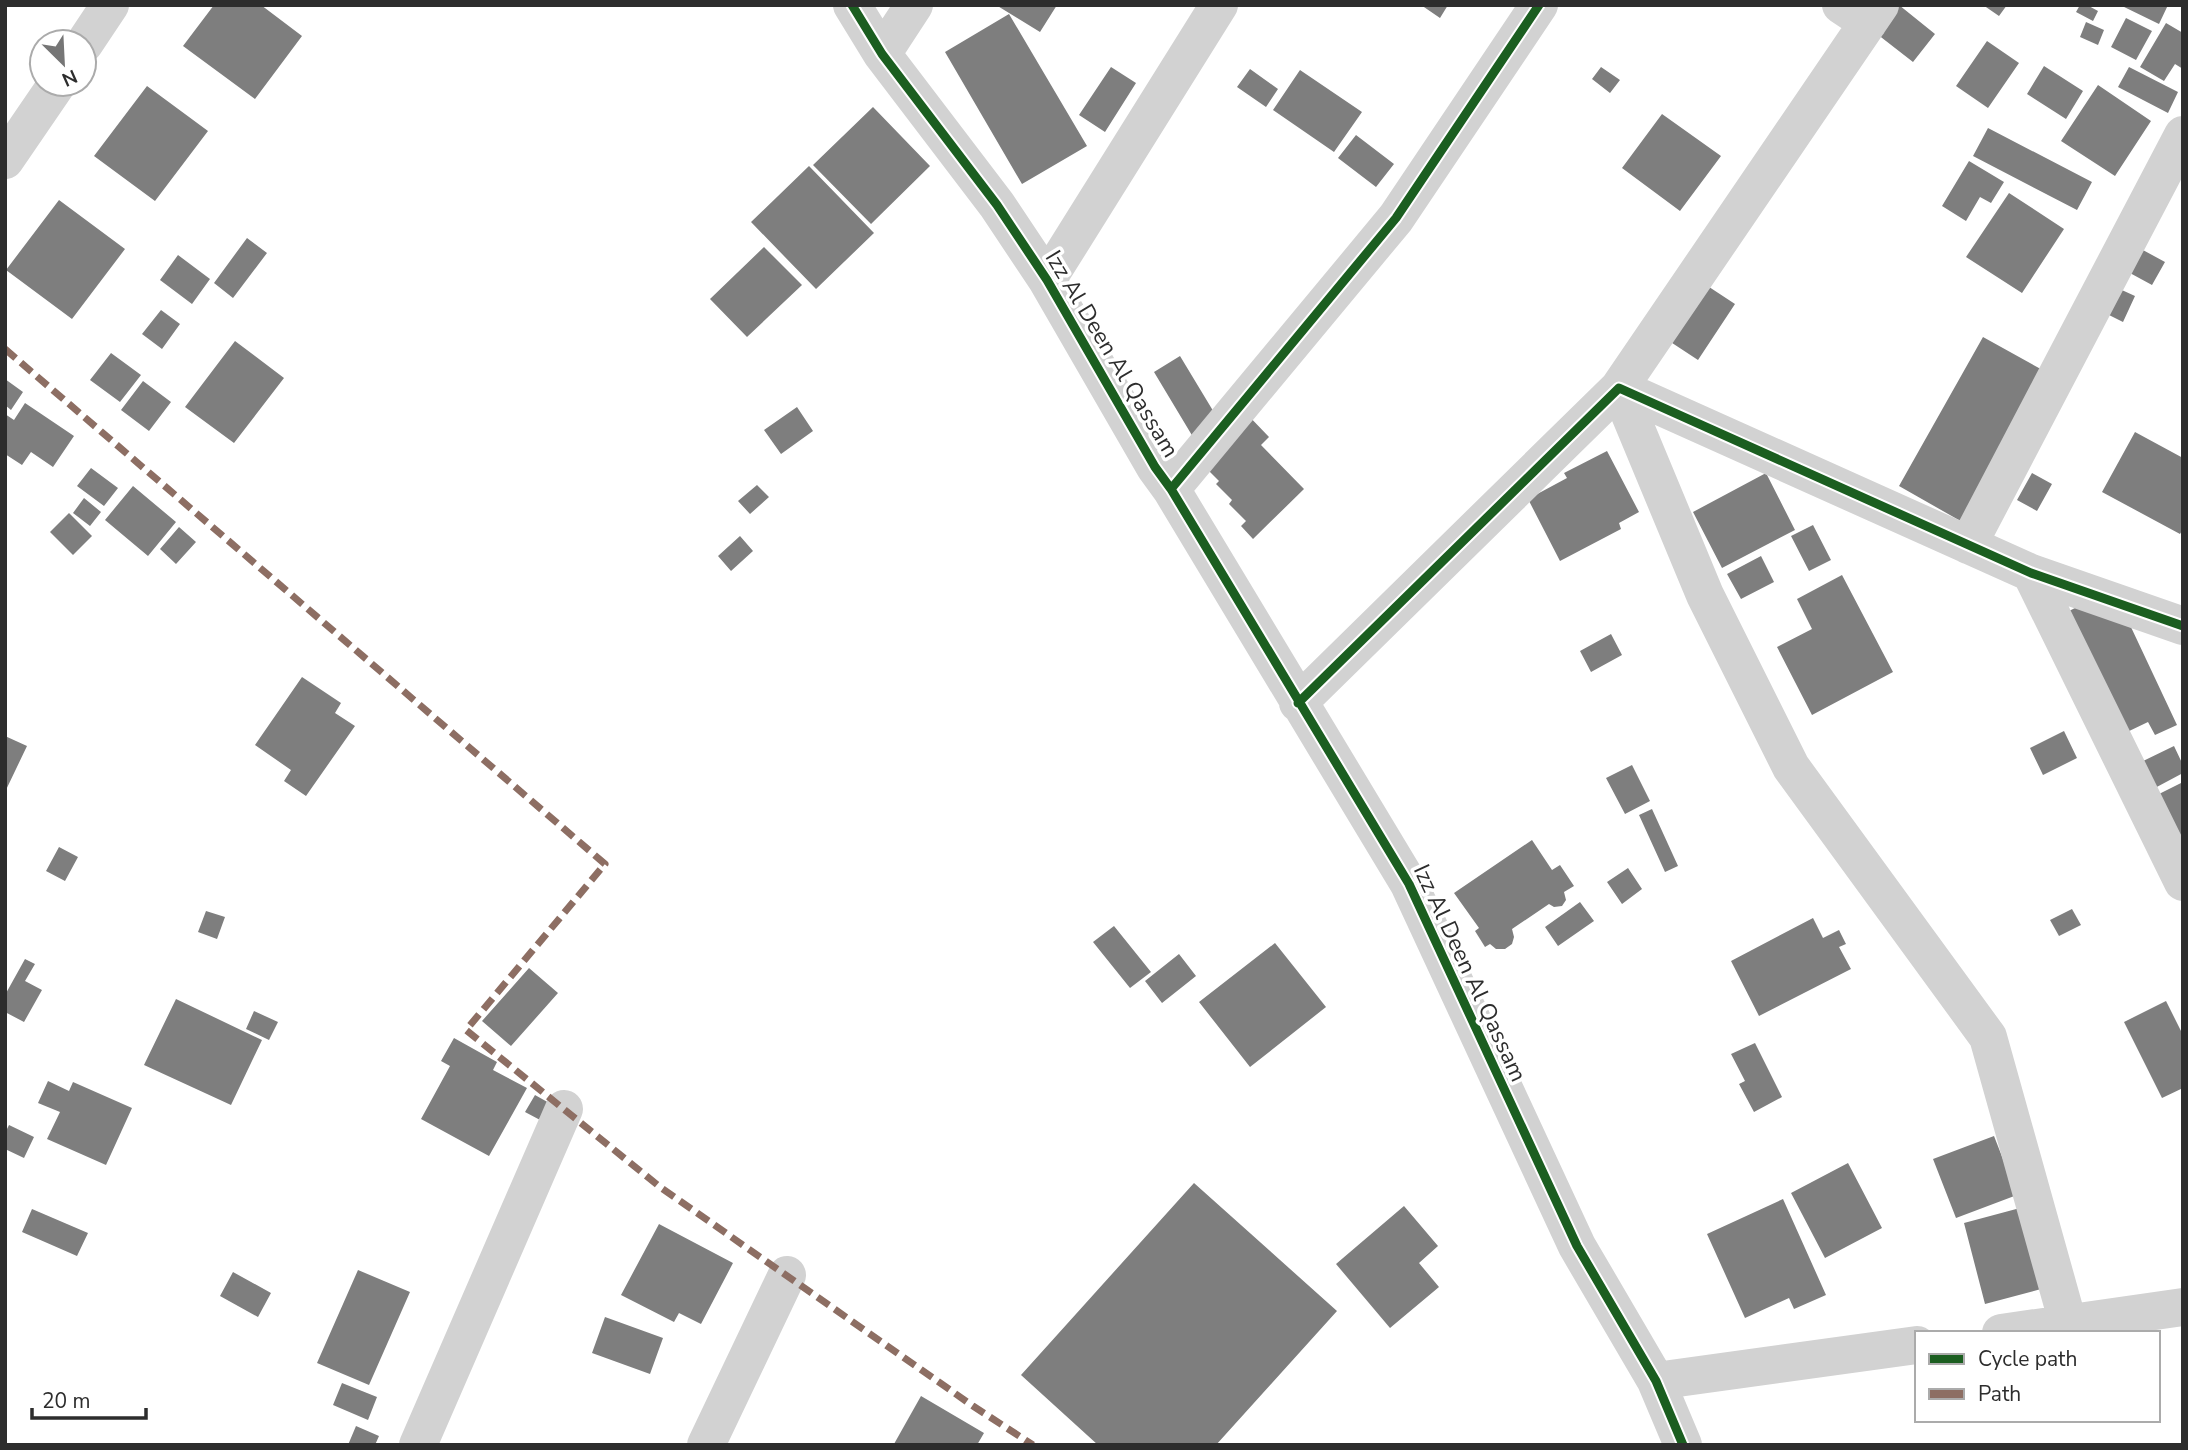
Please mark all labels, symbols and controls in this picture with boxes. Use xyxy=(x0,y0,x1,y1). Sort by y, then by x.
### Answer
north arrow xyxy=(28,28,98,98)
text: N xyxy=(58,63,81,92)
street label: Izz Al Deen Al Qassam xyxy=(1038,245,1186,463)
street label: Izz Al Deen Al Qassam xyxy=(1406,859,1534,1087)
legend xyxy=(1915,1331,2160,1422)
text: Cycle path xyxy=(1978,1345,2077,1373)
scale bar xyxy=(32,1376,145,1420)
text: Path xyxy=(1978,1380,2021,1408)
text: 20 m xyxy=(42,1387,91,1415)

